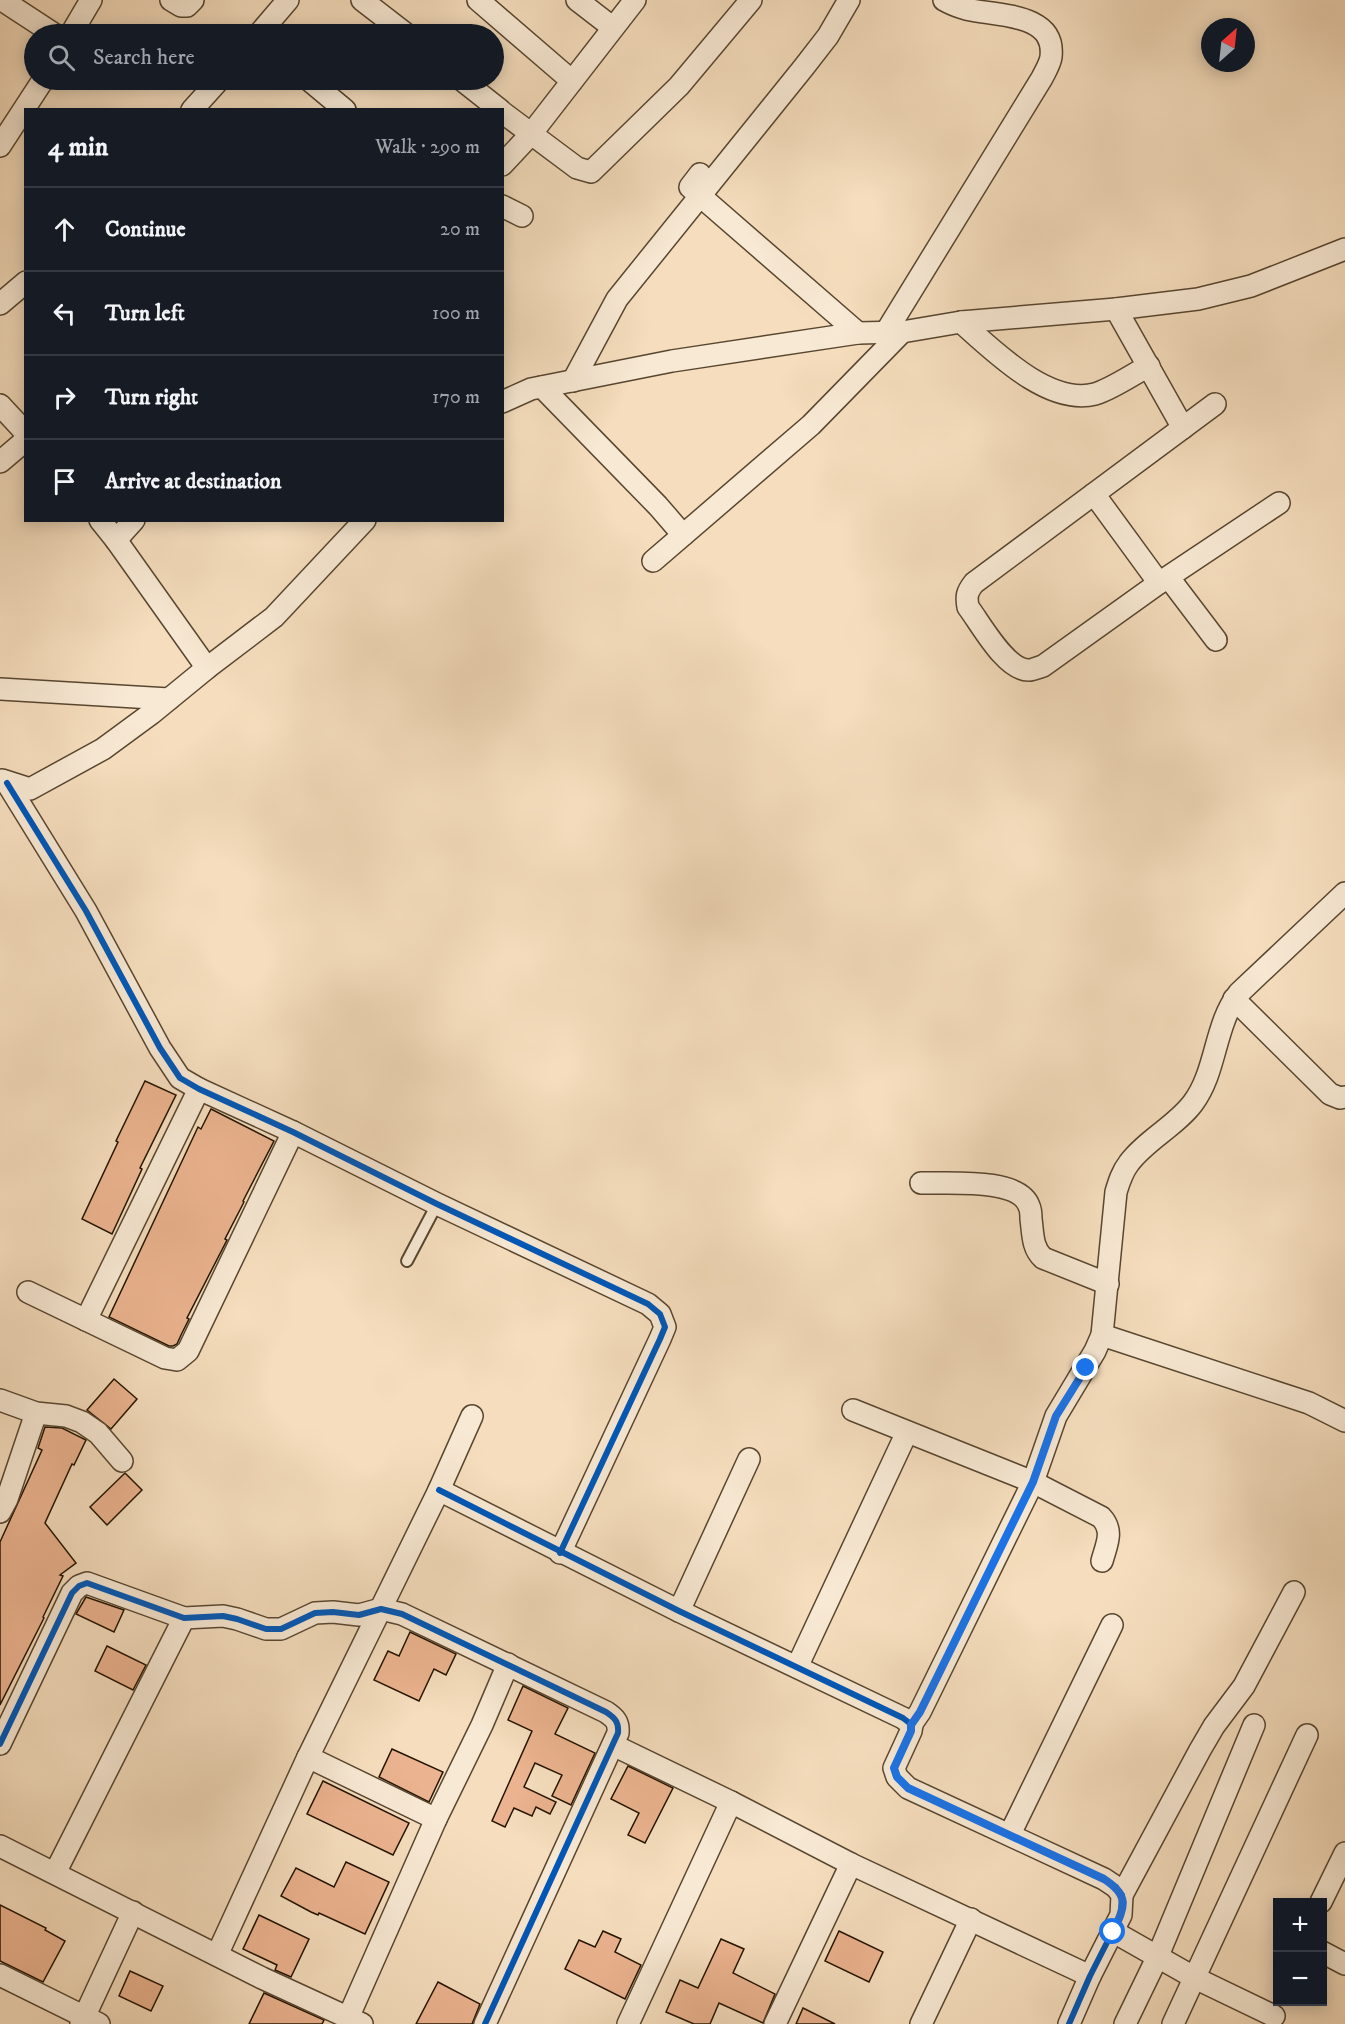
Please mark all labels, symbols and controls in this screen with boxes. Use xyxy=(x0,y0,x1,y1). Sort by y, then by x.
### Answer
north arrow xyxy=(1201,18,1255,72)
search box xyxy=(24,24,504,90)
icon: search xyxy=(45,41,78,74)
text: Search here xyxy=(93,44,195,71)
text: 4 min xyxy=(48,131,108,164)
text: Walk · 290 m xyxy=(375,135,480,160)
icon: ahead xyxy=(48,213,81,246)
text: Continue xyxy=(105,216,186,243)
text: 20 m xyxy=(440,217,480,242)
icon: left xyxy=(48,297,81,330)
text: Turn left xyxy=(105,300,185,327)
text: 100 m xyxy=(432,301,480,326)
icon: right xyxy=(48,381,81,414)
text: Turn right xyxy=(105,384,198,411)
text: 170 m xyxy=(432,385,480,410)
icon: arrive xyxy=(48,465,81,498)
text: Arrive at destination xyxy=(105,468,282,495)
route end xyxy=(1072,1354,1098,1380)
map controls xyxy=(1273,1898,1327,2006)
button: + xyxy=(1273,1898,1327,1952)
route start xyxy=(1099,1918,1125,1944)
button: − xyxy=(1273,1952,1327,2006)

